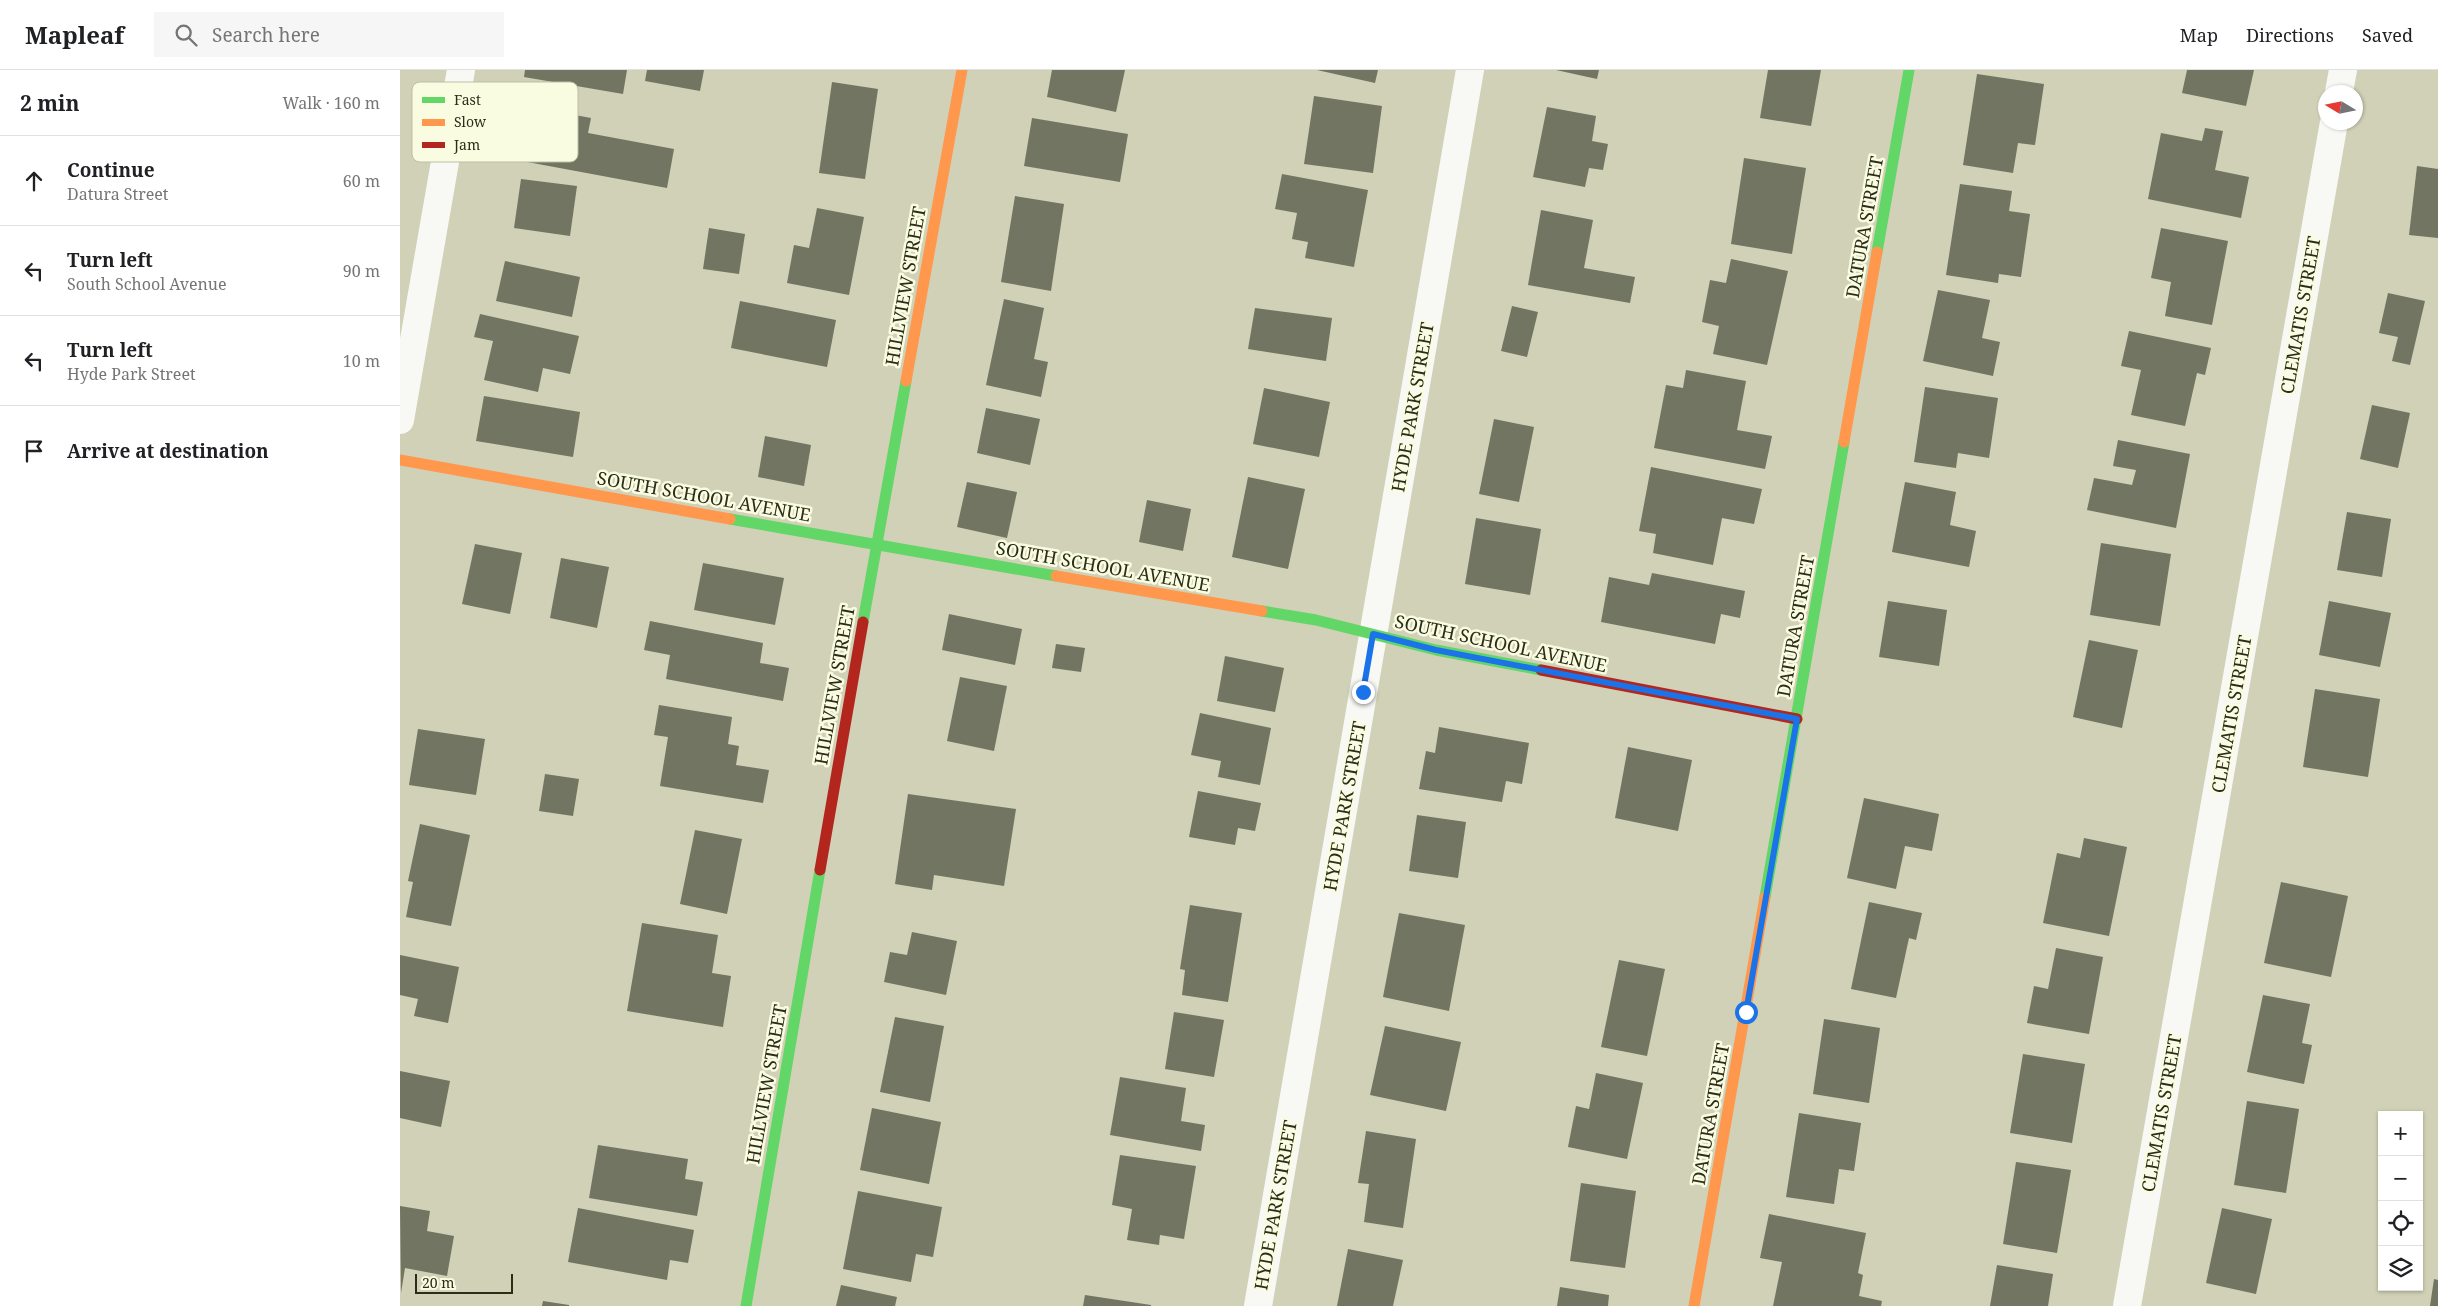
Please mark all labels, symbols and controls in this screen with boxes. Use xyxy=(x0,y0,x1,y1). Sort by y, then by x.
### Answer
search box xyxy=(154,12,504,57)
text: Mapleaf xyxy=(25,18,124,51)
icon: search xyxy=(172,21,200,49)
text: Search here xyxy=(212,22,320,48)
text: Map xyxy=(2180,23,2218,47)
text: Directions xyxy=(2246,23,2334,47)
text: Saved xyxy=(2362,23,2413,47)
legend xyxy=(412,82,578,162)
north arrow xyxy=(2318,85,2363,130)
text: 2 min xyxy=(20,89,79,117)
text: Fast xyxy=(454,90,481,109)
text: Walk · 160 m xyxy=(283,92,380,114)
text: Slow xyxy=(454,112,487,131)
text: Jam xyxy=(453,135,480,154)
street label: DATURA STREET xyxy=(1840,154,1888,300)
text: Continue xyxy=(67,157,155,183)
icon: ahead xyxy=(20,167,48,195)
text: 60 m xyxy=(343,170,380,192)
text: Datura Street xyxy=(67,183,168,205)
street label: HILLVIEW STREET xyxy=(879,205,931,367)
street label: CLEMATIS STREET xyxy=(2274,234,2326,396)
text: Turn left xyxy=(67,247,153,273)
icon: left xyxy=(20,257,48,285)
text: 90 m xyxy=(343,260,380,282)
text: South School Avenue xyxy=(67,273,227,295)
street label: HYDE PARK STREET xyxy=(1385,320,1439,494)
text: Turn left xyxy=(67,337,153,363)
icon: left xyxy=(20,347,48,375)
text: 10 m xyxy=(343,350,380,372)
text: Hyde Park Street xyxy=(67,363,196,385)
icon: arrive xyxy=(20,437,48,465)
text: Arrive at destination xyxy=(67,438,269,464)
street label: SOUTH SCHOOL AVENUE xyxy=(595,465,813,527)
street label: SOUTH SCHOOL AVENUE xyxy=(994,535,1212,597)
street label: DATURA STREET xyxy=(1771,553,1819,699)
street label: HILLVIEW STREET xyxy=(808,604,860,766)
street label: SOUTH SCHOOL AVENUE xyxy=(1393,609,1609,677)
street label: CLEMATIS STREET xyxy=(2205,633,2257,795)
route end xyxy=(1352,681,1375,704)
street label: HYDE PARK STREET xyxy=(1317,719,1371,893)
route start xyxy=(1735,1001,1758,1024)
street label: HILLVIEW STREET xyxy=(740,1003,792,1165)
street label: CLEMATIS STREET xyxy=(2135,1032,2187,1194)
street label: DATURA STREET xyxy=(1686,1041,1734,1187)
map controls xyxy=(2378,1111,2423,1291)
button: + xyxy=(2378,1111,2423,1156)
street label: HYDE PARK STREET xyxy=(1248,1118,1302,1292)
button: − xyxy=(2378,1156,2423,1201)
button: locate xyxy=(2378,1201,2423,1246)
button: layers xyxy=(2378,1246,2423,1291)
scale bar xyxy=(415,1271,512,1294)
text: 20 m xyxy=(422,1273,455,1292)

